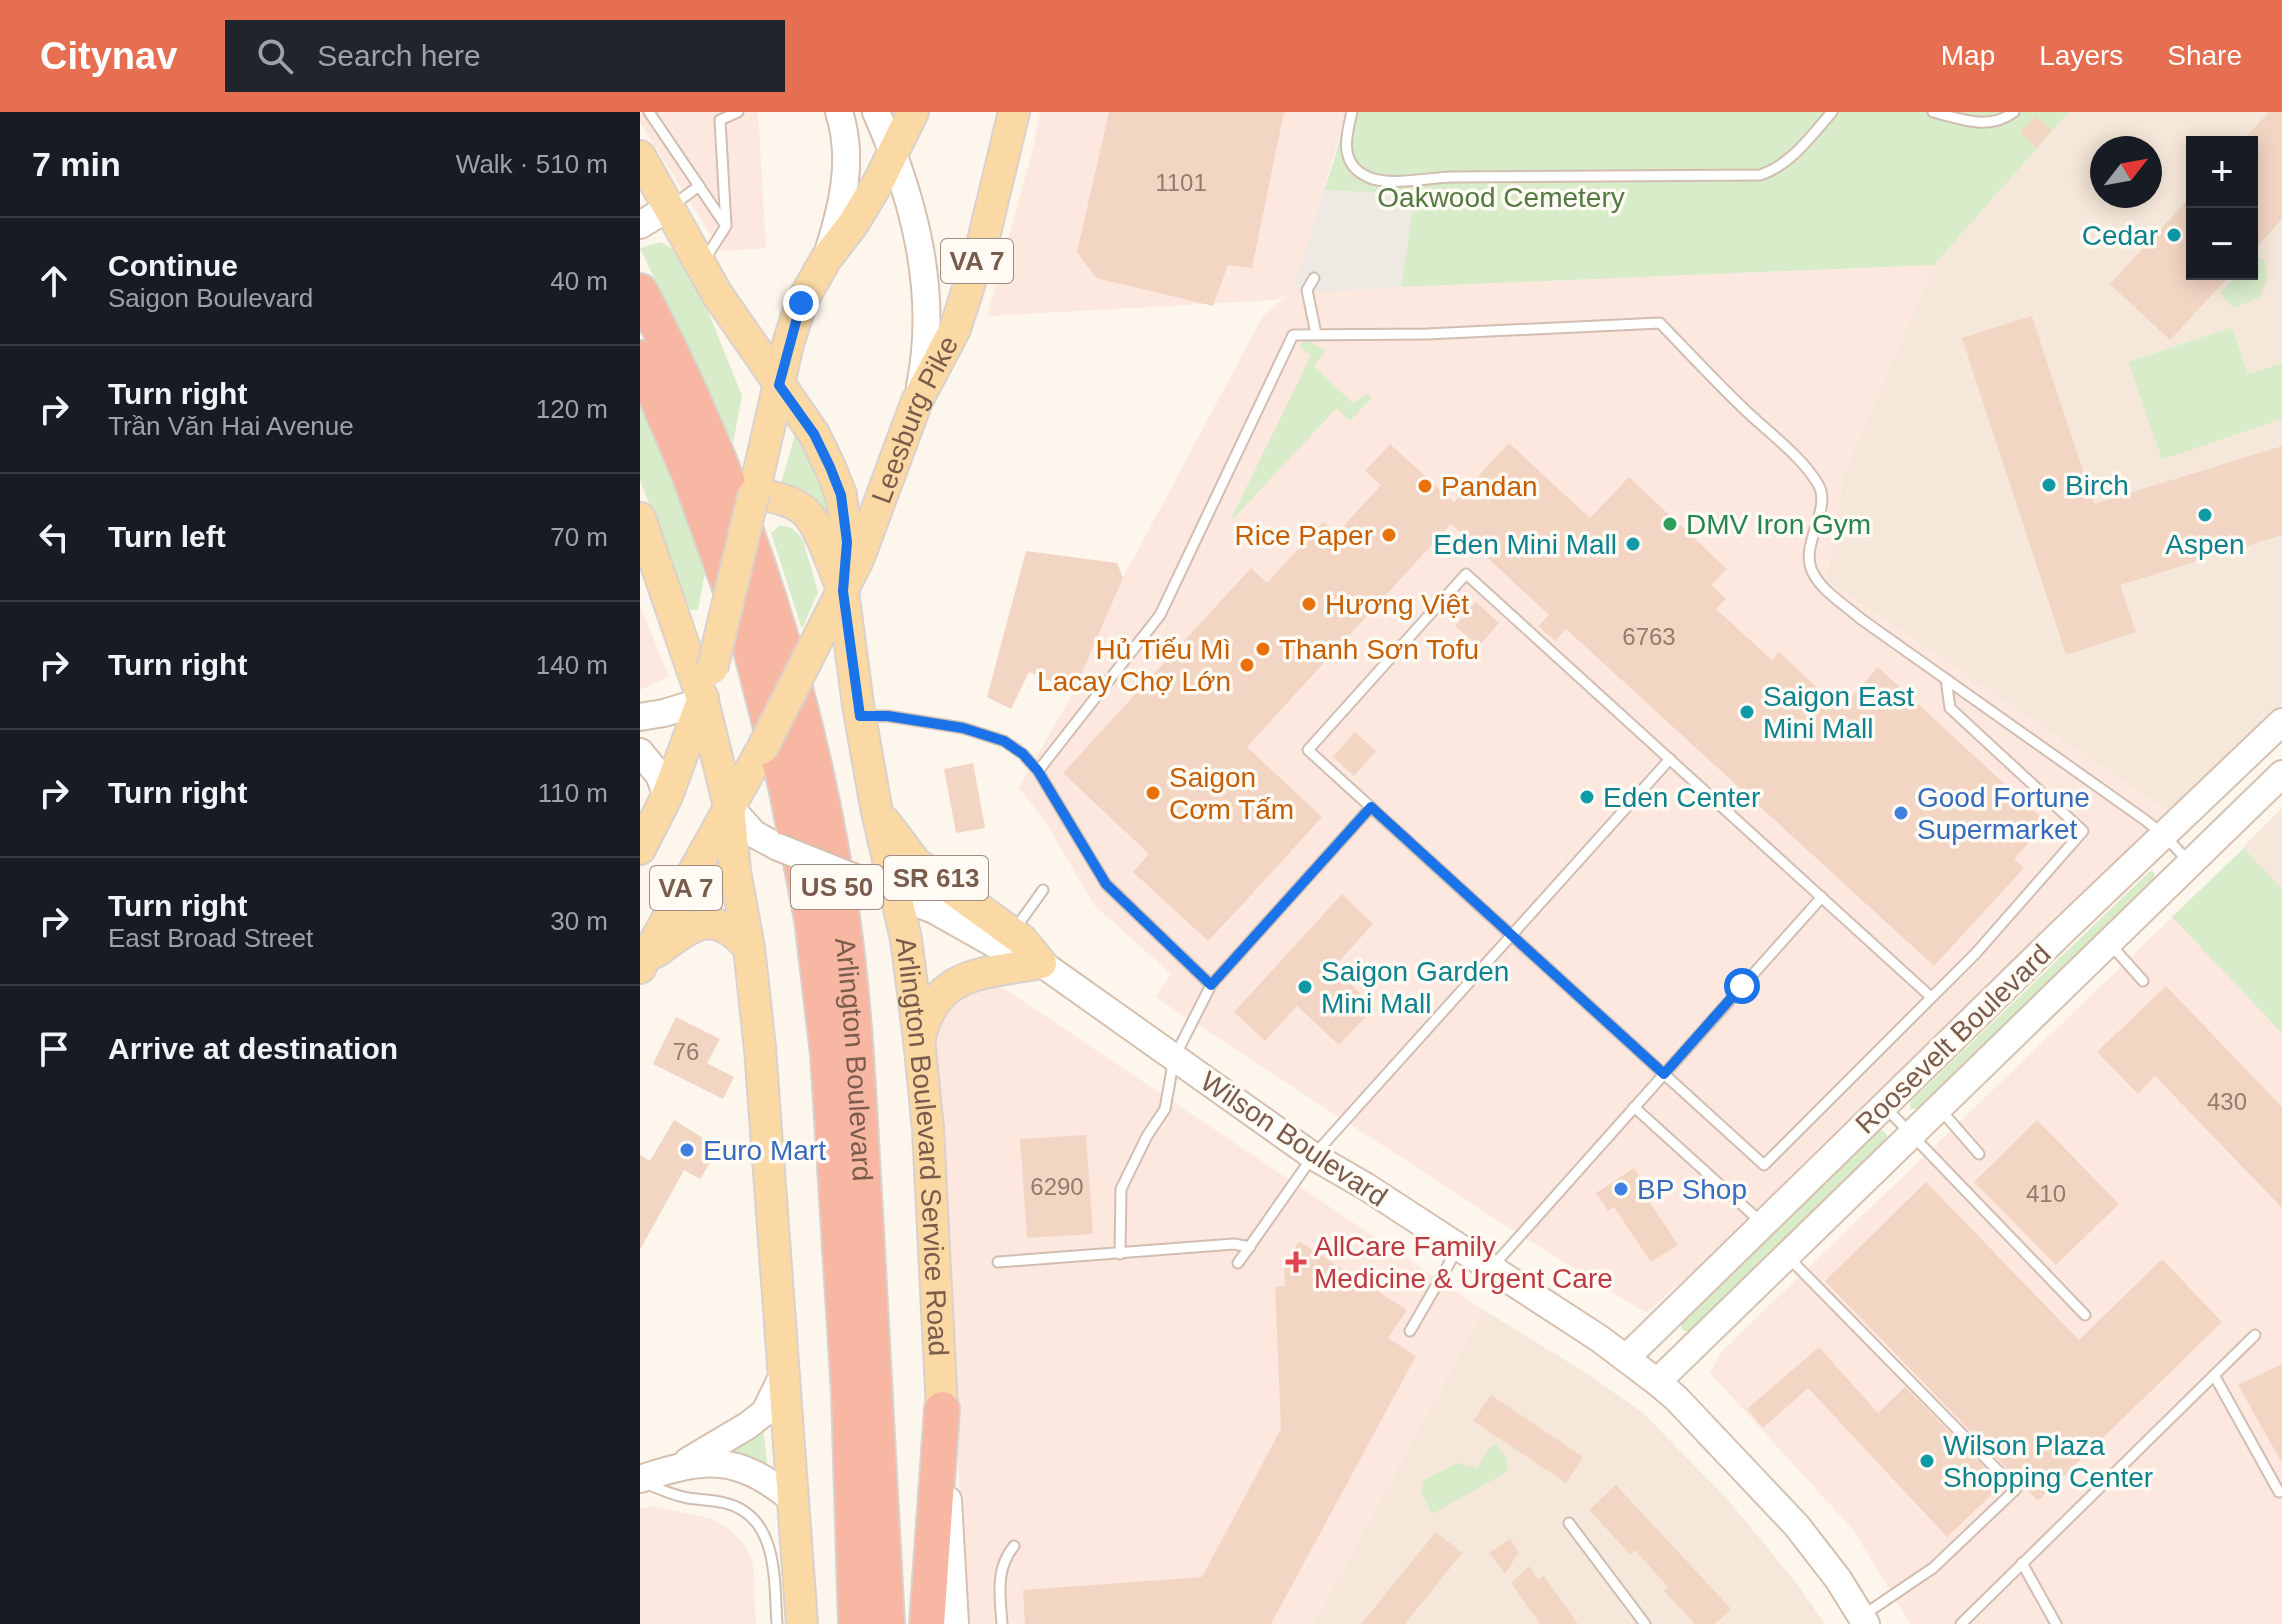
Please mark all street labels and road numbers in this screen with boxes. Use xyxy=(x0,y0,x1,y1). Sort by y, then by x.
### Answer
road number: VA 7 xyxy=(941,239,1013,283)
street label: Leesburg Pike xyxy=(865,331,964,507)
road number: SR 613 xyxy=(884,856,988,900)
road number: US 50 xyxy=(791,865,883,909)
road number: VA 7 xyxy=(650,866,722,910)
street label: Arlington Boulevard Service Road xyxy=(890,935,955,1357)
street label: Arlington Boulevard xyxy=(829,936,879,1182)
street label: Roosevelt Boulevard xyxy=(1849,938,2057,1140)
street label: Wilson Boulevard xyxy=(1195,1065,1393,1213)

